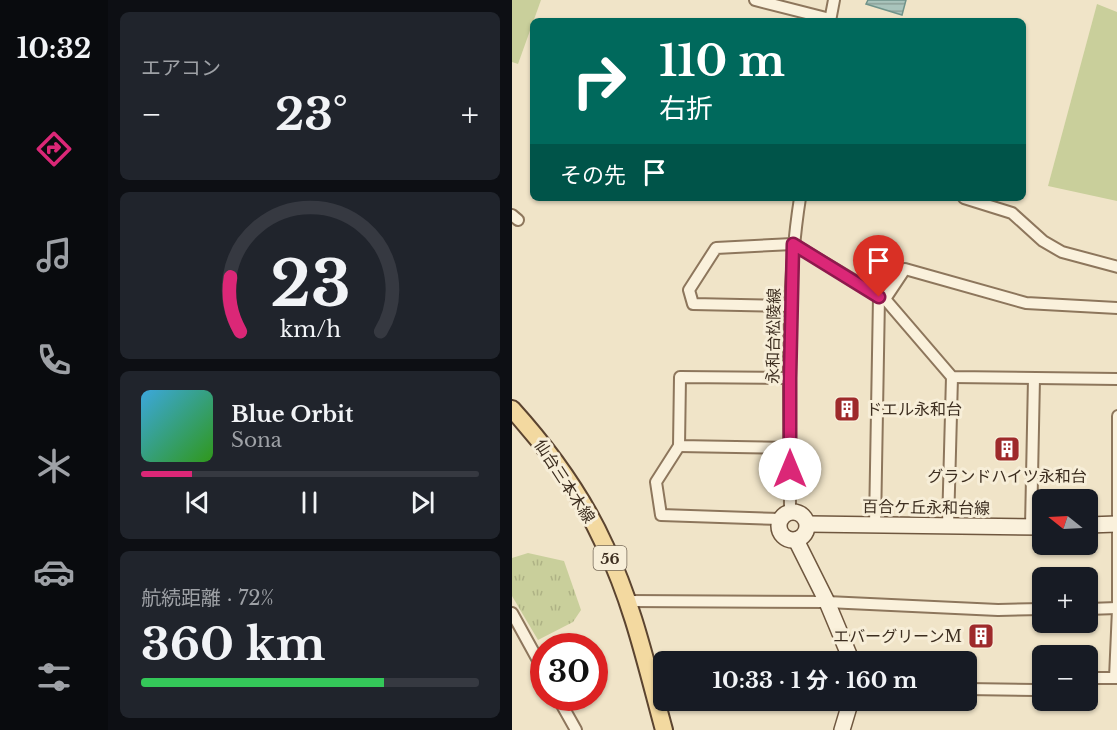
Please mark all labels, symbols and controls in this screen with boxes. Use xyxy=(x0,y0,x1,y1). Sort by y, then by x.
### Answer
text: 10:32 xyxy=(17,32,91,65)
text: 110 m xyxy=(659,35,785,87)
icon: right xyxy=(560,42,638,120)
text: エアコン xyxy=(141,56,221,80)
text: 23° xyxy=(275,86,348,142)
text: 右折 xyxy=(659,92,713,125)
text: − xyxy=(141,94,162,135)
text: + xyxy=(461,94,479,135)
icon: directions xyxy=(33,128,75,170)
icon: arrive xyxy=(638,156,671,189)
text: その先 xyxy=(560,162,626,189)
icon: music xyxy=(33,234,75,276)
pin xyxy=(853,235,904,297)
icon: arrive xyxy=(862,244,895,277)
text: 23 xyxy=(270,245,350,323)
street label: 永和台松陵線 xyxy=(762,288,784,384)
text: km/h xyxy=(280,317,341,344)
icon: phone xyxy=(33,339,75,381)
building icon: ドエル永和台 xyxy=(832,394,862,424)
place label: ドエル永和台 xyxy=(866,399,962,419)
text: Blue Orbit xyxy=(231,401,353,428)
text: Sona xyxy=(231,428,282,452)
building icon: グランドハイツ永和台 xyxy=(992,434,1022,464)
street label: 仙台三本木線 xyxy=(530,435,600,527)
position arrow xyxy=(758,437,822,501)
icon: climate xyxy=(33,445,75,487)
place label: グランドハイツ永和台 xyxy=(927,466,1087,486)
icon: previous xyxy=(181,486,214,519)
icon: pause xyxy=(293,486,326,519)
icon: next xyxy=(406,486,439,519)
north arrow xyxy=(1032,489,1098,555)
map controls xyxy=(1032,489,1098,711)
street label: 百合ケ丘永和台線 xyxy=(862,496,990,518)
road number: 56 xyxy=(594,546,626,570)
icon: car xyxy=(33,551,75,593)
button: + xyxy=(1032,567,1098,633)
text: 航続距離 · 72% xyxy=(141,586,274,610)
text: 360 km xyxy=(141,616,326,672)
building icon: エバーグリーンM xyxy=(966,621,996,651)
place label: エバーグリーンM xyxy=(833,626,962,646)
speed limit sign: 30 xyxy=(530,633,608,711)
button: − xyxy=(1032,645,1098,711)
icon: filters xyxy=(33,656,75,698)
text: 10:33 · 1 分 · 160 m xyxy=(713,667,917,694)

